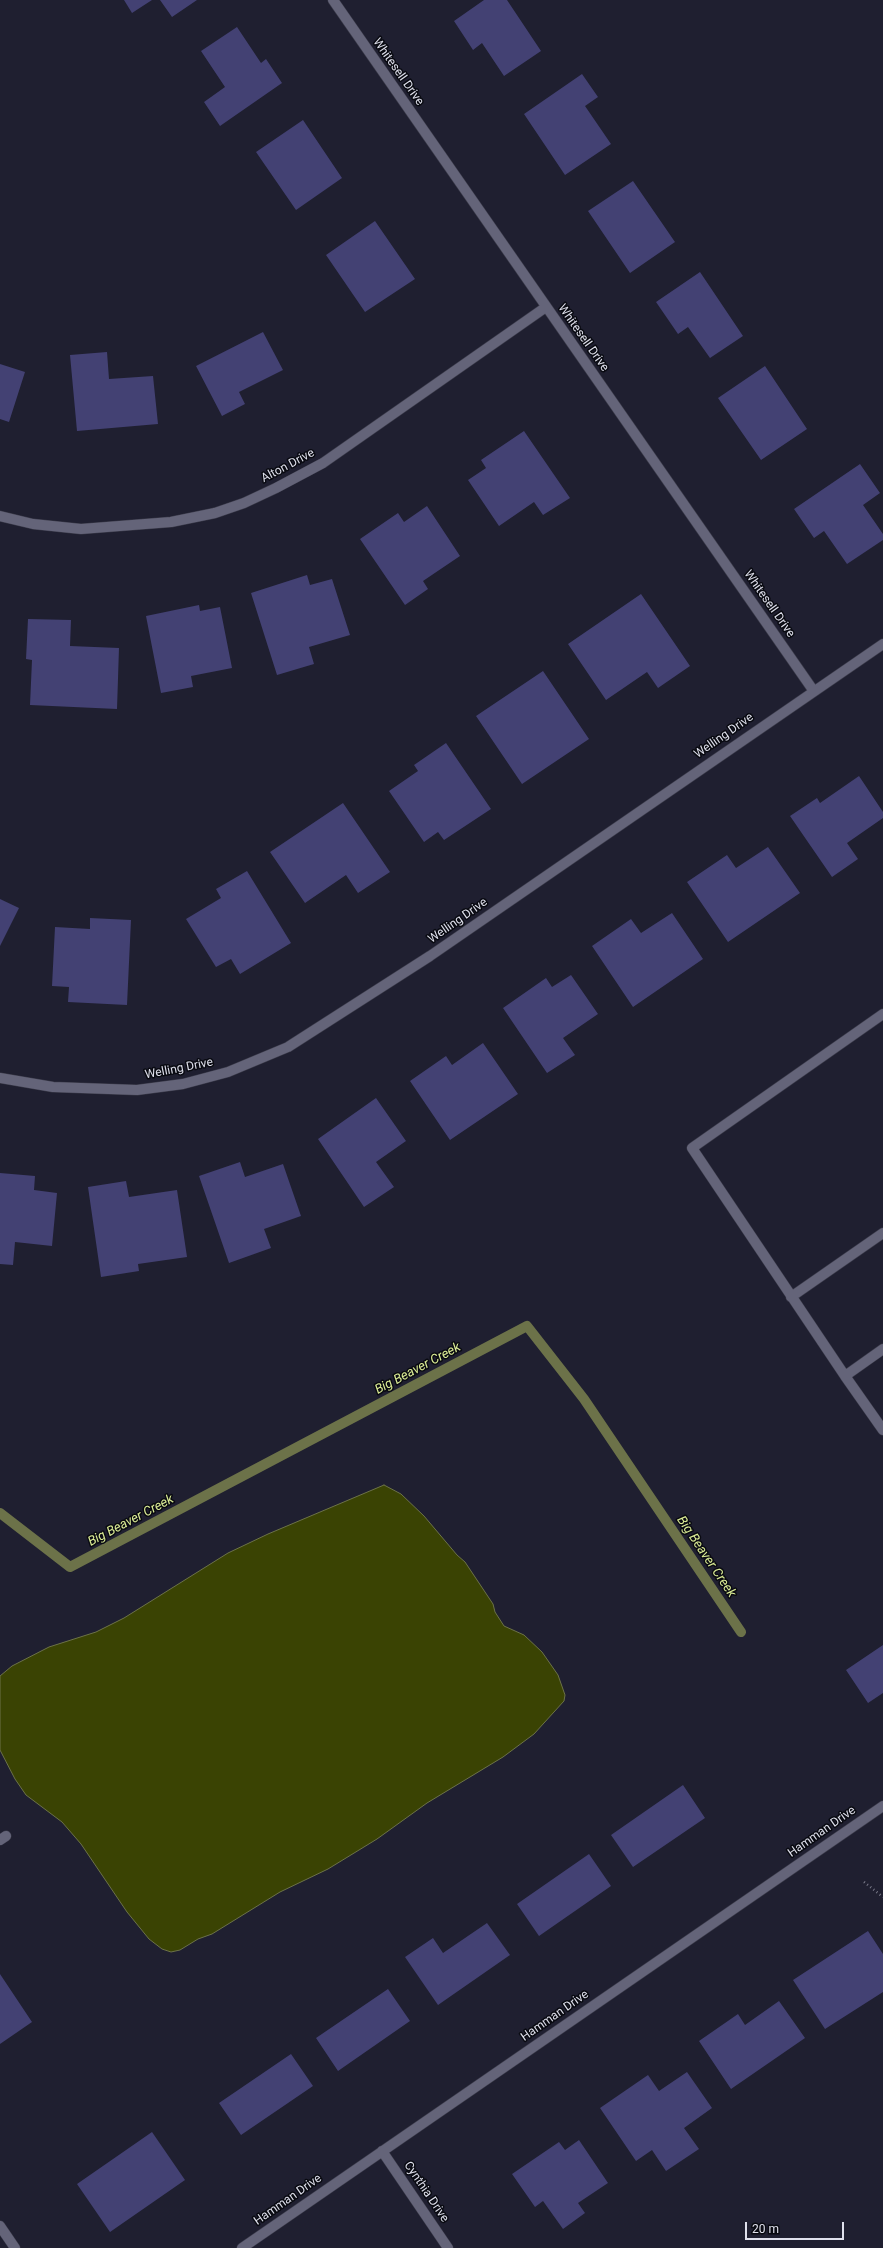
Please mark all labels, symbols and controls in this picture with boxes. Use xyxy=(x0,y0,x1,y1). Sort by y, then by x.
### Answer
street label: Whitesell Drive xyxy=(370,36,426,108)
street label: Whitesell Drive xyxy=(555,302,611,374)
street label: Alton Drive xyxy=(259,446,317,486)
street label: Whitesell Drive xyxy=(741,568,797,640)
street label: Welling Drive xyxy=(692,710,756,762)
street label: Welling Drive xyxy=(426,895,490,947)
street label: Welling Drive xyxy=(144,1055,214,1083)
water label: Big Beaver Creek xyxy=(372,1340,464,1398)
water label: Big Beaver Creek xyxy=(85,1492,177,1550)
water label: Big Beaver Creek xyxy=(673,1513,739,1601)
street label: Hamman Drive xyxy=(785,1803,859,1861)
street label: Hamman Drive xyxy=(518,1987,592,2045)
street label: Cynthia Drive xyxy=(400,2159,452,2225)
street label: Hamman Drive xyxy=(251,2171,325,2229)
scale bar xyxy=(747,2214,846,2240)
text: 20 m xyxy=(752,2222,779,2236)

